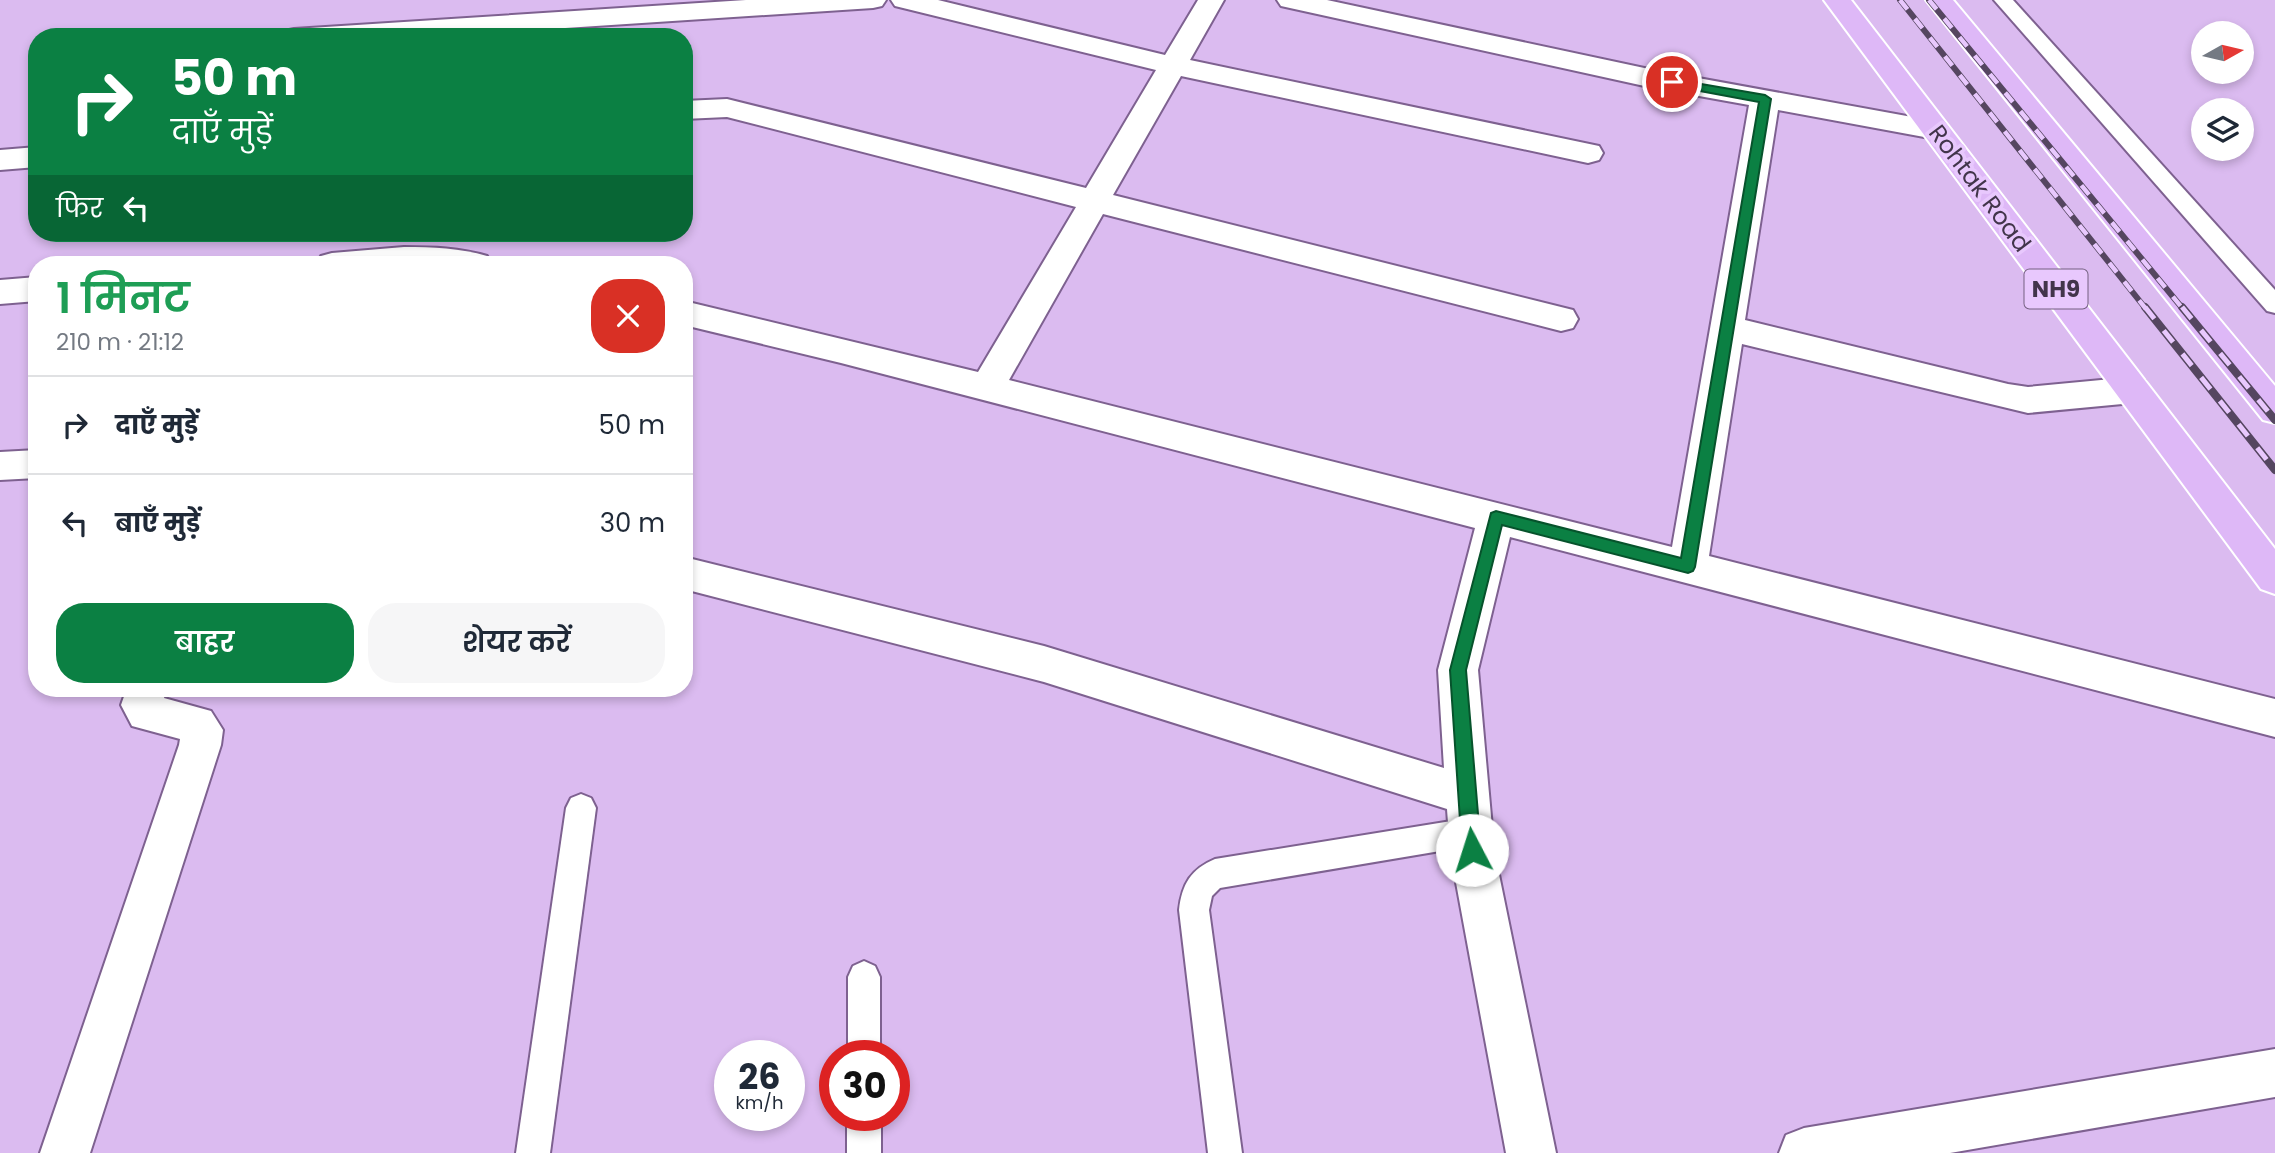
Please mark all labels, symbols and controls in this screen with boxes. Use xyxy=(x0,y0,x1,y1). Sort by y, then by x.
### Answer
north arrow xyxy=(2191,21,2254,84)
map controls xyxy=(2191,21,2254,161)
text: 50 m xyxy=(171,44,297,112)
pin xyxy=(1642,52,1702,112)
icon: right xyxy=(56,56,147,147)
icon: arrive xyxy=(1653,63,1691,101)
button: layers xyxy=(2191,98,2254,161)
text: दाएँ मुड़ें xyxy=(171,109,273,154)
street label: Rohtak Road xyxy=(1921,118,2039,258)
icon: left xyxy=(117,189,155,227)
text: फिर xyxy=(56,190,103,226)
text: 1 मिनट xyxy=(56,269,190,328)
road number: NH9 xyxy=(2024,270,2088,308)
button: close xyxy=(591,279,665,353)
text: 210 m · 21:12 xyxy=(56,326,184,358)
icon: right xyxy=(56,406,94,444)
text: दाएँ मुड़ें xyxy=(115,407,198,443)
text: 50 m xyxy=(599,407,665,443)
icon: left xyxy=(56,504,94,542)
text: बाएँ मुड़ें xyxy=(115,505,200,541)
text: 30 m xyxy=(600,505,665,541)
button: बाहर xyxy=(56,603,354,683)
button: शेयर करें xyxy=(368,603,665,683)
position arrow xyxy=(1435,813,1509,887)
speed limit sign: 30 xyxy=(819,1040,910,1131)
text: 26 xyxy=(738,1052,781,1101)
text: km/h xyxy=(736,1090,783,1115)

